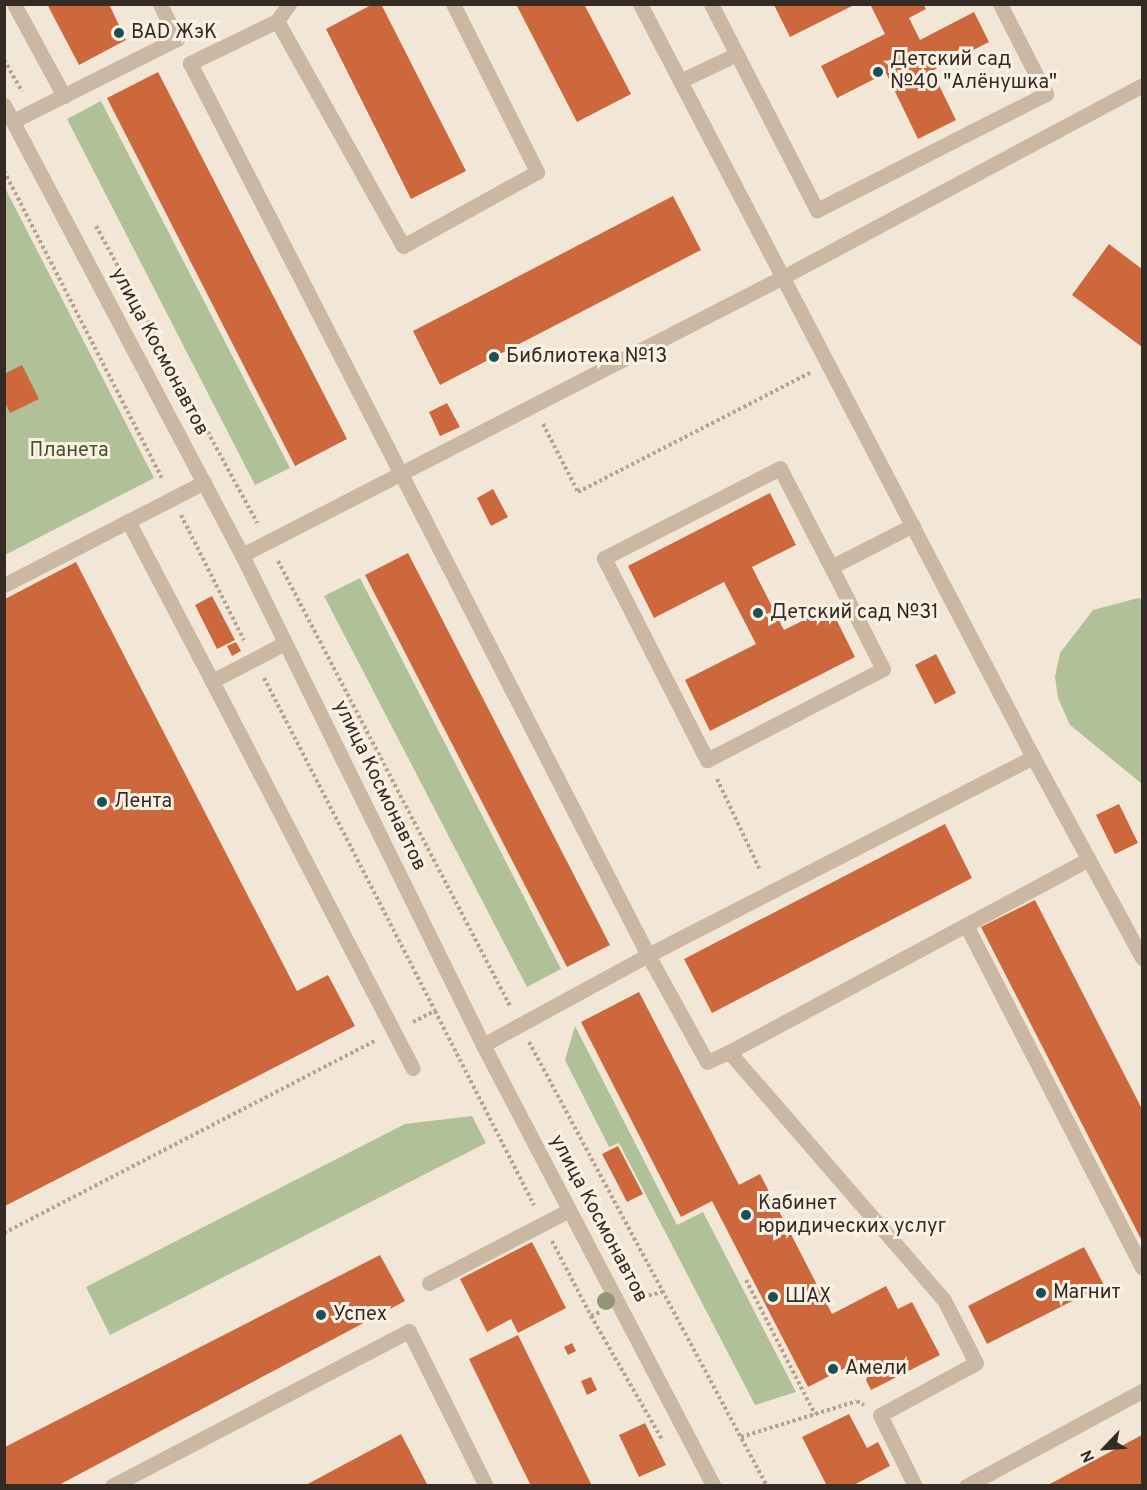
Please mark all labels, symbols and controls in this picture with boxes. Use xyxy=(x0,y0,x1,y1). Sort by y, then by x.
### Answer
place label: BAD ЖэК xyxy=(131,21,217,45)
marker: BAD ЖэК xyxy=(112,26,126,40)
place label: Детский сад №40 "Алёнушка" xyxy=(890,48,1057,95)
marker: Детский сад №40 "Алёнушка" xyxy=(871,65,885,79)
street label: улица Космонавтов xyxy=(105,264,213,440)
place label: Библиотека №13 xyxy=(506,345,667,369)
marker: Библиотека №13 xyxy=(487,350,501,364)
park label: Планета xyxy=(29,439,109,463)
place label: Детский сад №31 xyxy=(770,601,939,625)
marker: Детский сад №31 xyxy=(751,606,765,620)
street label: улица Космонавтов xyxy=(327,697,431,875)
place label: Лента xyxy=(114,790,172,814)
marker: Лента xyxy=(95,795,109,809)
street label: улица Космонавтов xyxy=(544,1131,652,1307)
place label: Кабинет юридических услуг xyxy=(758,1192,946,1239)
marker: Кабинет юридических услуг xyxy=(739,1208,753,1222)
place label: Магнит xyxy=(1053,1281,1121,1305)
place label: ШАХ xyxy=(785,1285,831,1309)
marker: Магнит xyxy=(1034,1286,1048,1300)
marker: ШАХ xyxy=(766,1290,780,1304)
place label: Успех xyxy=(333,1303,387,1327)
marker: Успех xyxy=(314,1308,328,1322)
place label: Амели xyxy=(845,1357,907,1381)
marker: Амели xyxy=(826,1362,840,1376)
north arrow xyxy=(1075,1418,1135,1478)
text: N xyxy=(1077,1446,1100,1465)

